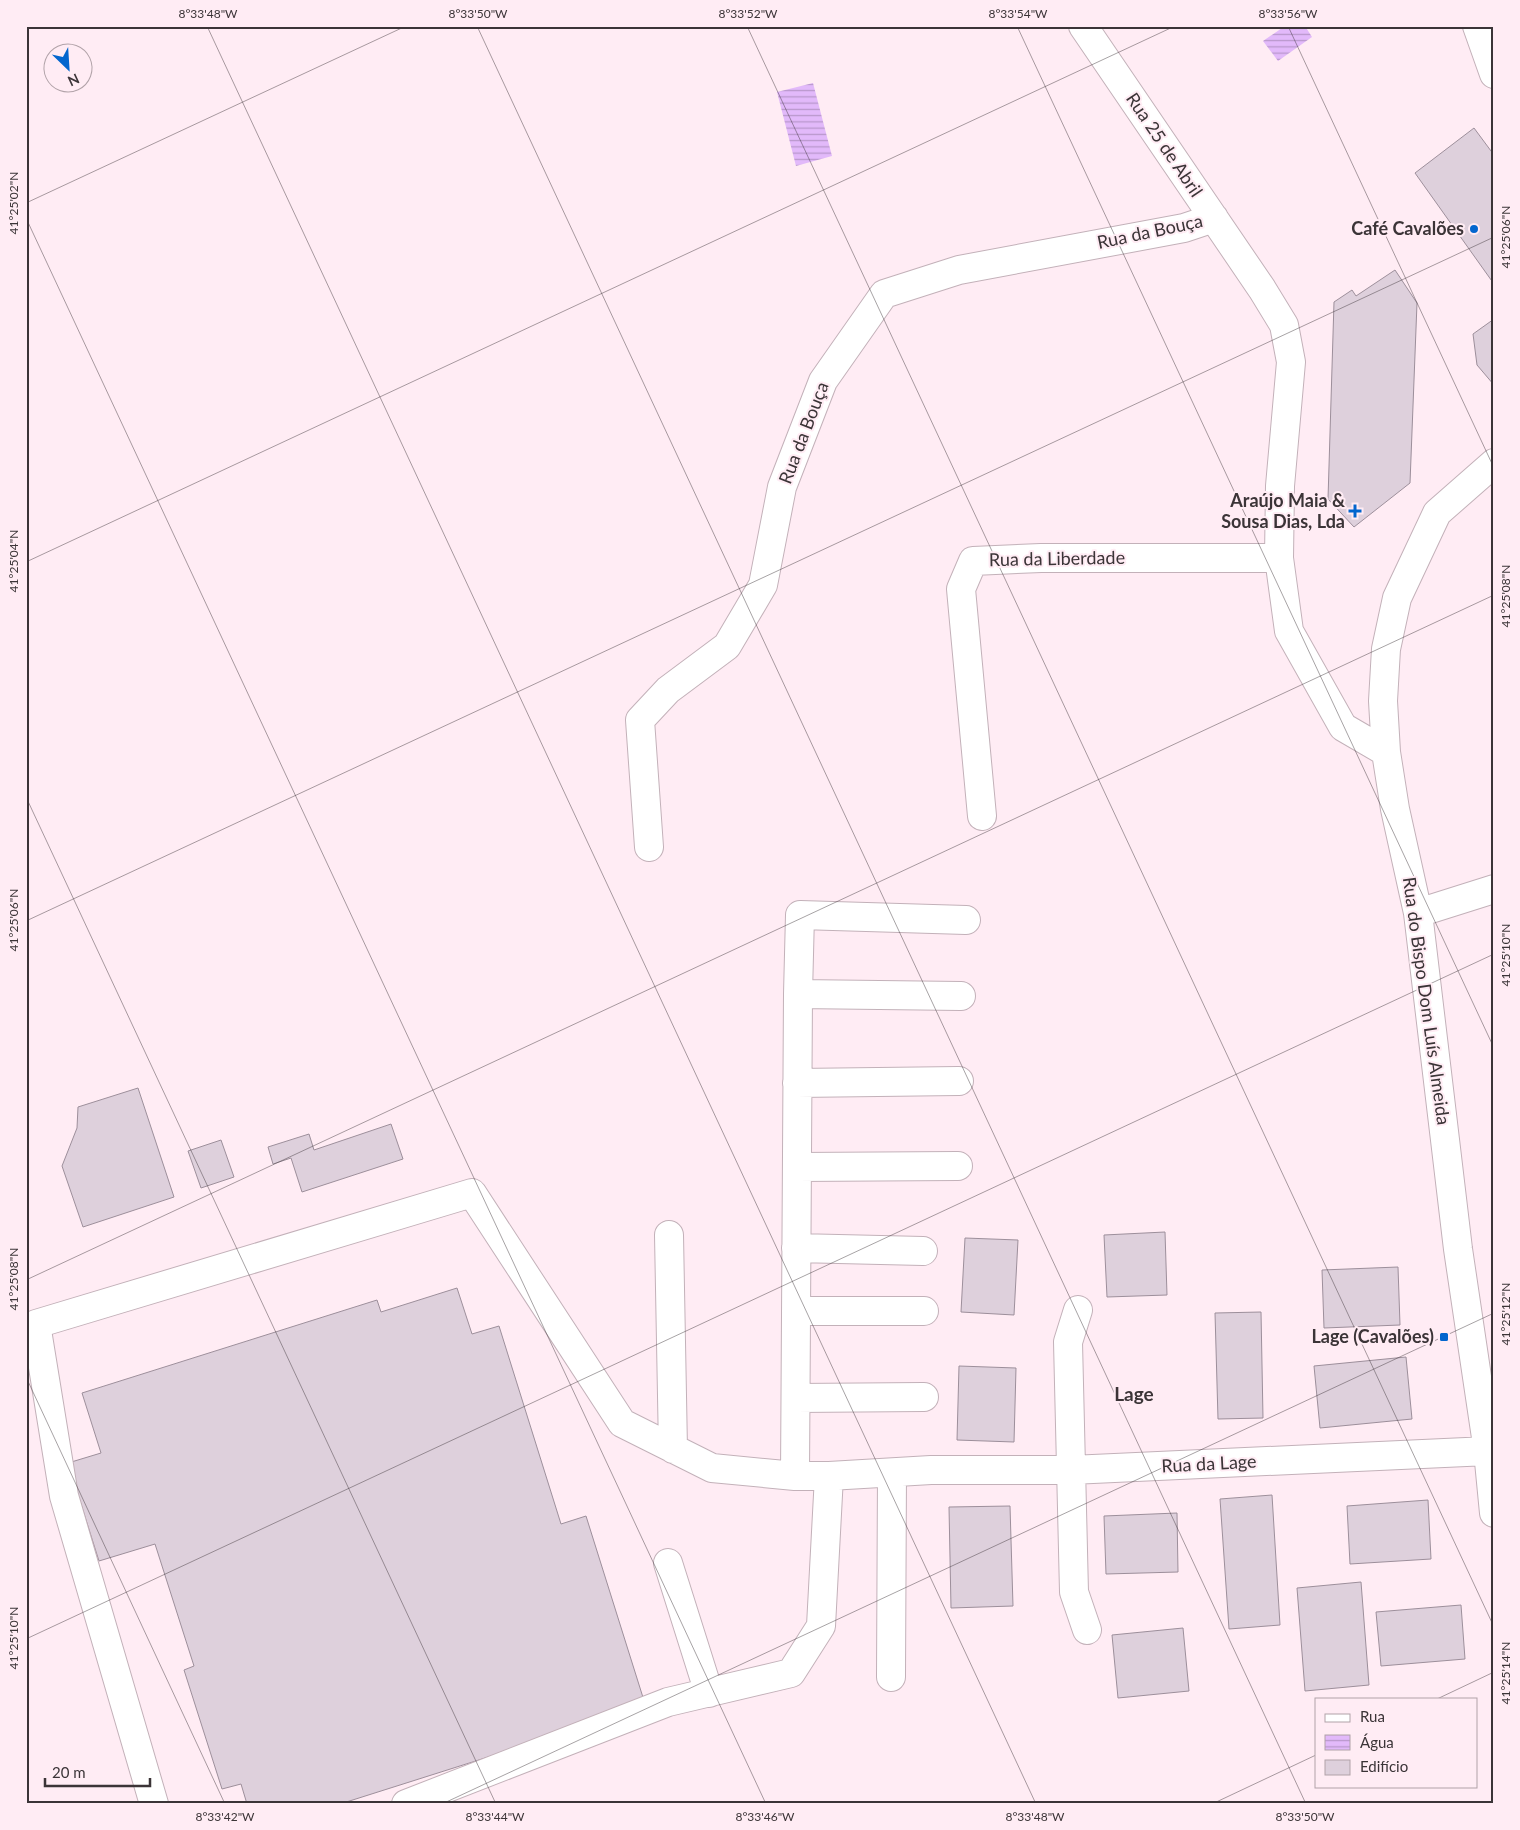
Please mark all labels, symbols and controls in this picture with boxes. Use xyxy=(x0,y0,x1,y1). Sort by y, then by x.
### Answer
text: 8°33'48"W xyxy=(178,6,238,21)
text: 8°33'50"W xyxy=(448,6,508,21)
text: 8°33'52"W xyxy=(718,6,778,21)
text: 8°33'54"W xyxy=(988,6,1048,21)
text: 8°33'56"W xyxy=(1258,6,1318,21)
north arrow xyxy=(42,42,92,92)
text: N xyxy=(65,70,82,90)
street label: Rua 25 de Abril xyxy=(1122,88,1208,201)
text: 41°25'02"N xyxy=(6,172,21,234)
text: 41°25'06"N xyxy=(1498,206,1513,268)
street label: Rua da Bouça xyxy=(1095,209,1205,253)
place label: Café Cavalões xyxy=(1351,217,1464,239)
marker: Café Cavalões xyxy=(1468,223,1480,235)
street label: Rua da Bouça xyxy=(774,379,833,487)
place label: Araújo Maia & Sousa Dias, Lda xyxy=(1221,489,1345,532)
marker: Araújo Maia & Sousa Dias, Lda xyxy=(1349,505,1361,517)
text: 41°25'04"N xyxy=(6,530,21,592)
street label: Rua da Liberdade xyxy=(989,546,1125,570)
text: 41°25'08"N xyxy=(1498,565,1513,627)
street label: Rua do Bispo Dom Luís Almeida xyxy=(1399,876,1455,1126)
text: 41°25'06"N xyxy=(6,889,21,951)
text: 41°25'10"N xyxy=(1498,924,1513,986)
text: 41°25'08"N xyxy=(6,1248,21,1310)
text: 41°25'12"N xyxy=(1498,1283,1513,1345)
place label: Lage (Cavalões) xyxy=(1311,1325,1434,1347)
marker: Lage (Cavalões) xyxy=(1438,1331,1450,1343)
district label: Lage xyxy=(1114,1382,1154,1405)
street label: Rua da Lage xyxy=(1161,1450,1257,1476)
text: 41°25'10"N xyxy=(6,1607,21,1669)
text: 41°25'14"N xyxy=(1498,1642,1513,1704)
legend xyxy=(1315,1698,1478,1788)
text: Rua xyxy=(1360,1707,1385,1725)
text: Água xyxy=(1360,1733,1394,1751)
scale bar xyxy=(45,1755,150,1787)
text: Edifício xyxy=(1360,1757,1408,1775)
text: 20 m xyxy=(52,1763,86,1781)
text: 8°33'42"W xyxy=(195,1809,255,1824)
text: 8°33'44"W xyxy=(465,1809,525,1824)
text: 8°33'46"W xyxy=(735,1809,795,1824)
text: 8°33'48"W xyxy=(1005,1809,1065,1824)
text: 8°33'50"W xyxy=(1275,1809,1335,1824)

